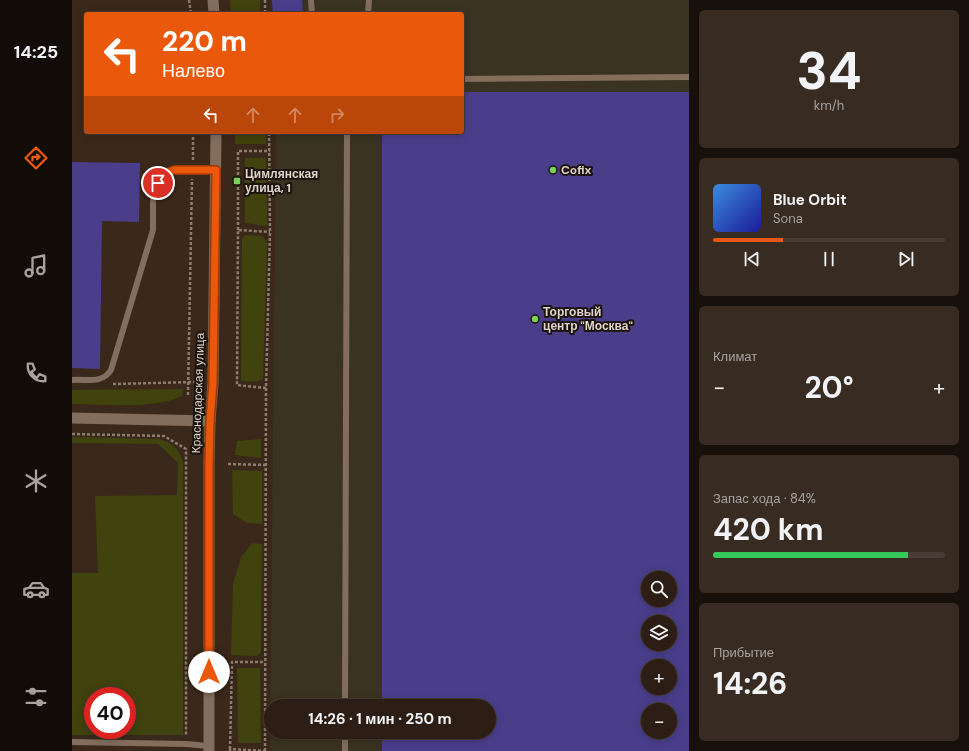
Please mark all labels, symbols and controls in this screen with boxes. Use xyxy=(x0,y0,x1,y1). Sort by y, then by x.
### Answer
text: 220 m xyxy=(162,23,247,60)
icon: left xyxy=(96,28,148,80)
text: 34 xyxy=(796,37,862,105)
text: 14:25 xyxy=(14,40,58,64)
text: Налево xyxy=(162,59,225,83)
text: km/h xyxy=(814,97,844,114)
icon: left xyxy=(200,104,222,126)
icon: ahead xyxy=(242,104,264,126)
icon: ahead xyxy=(284,104,306,126)
icon: right xyxy=(326,104,348,126)
icon: directions xyxy=(22,144,50,172)
place label: Cofix xyxy=(561,162,591,178)
marker: Cofix xyxy=(548,165,558,175)
pin xyxy=(141,166,175,200)
place label: Цимлянская улица, 1 xyxy=(245,166,318,196)
icon: arrive xyxy=(147,172,169,194)
marker: Цимлянская улица, 1 xyxy=(232,176,242,186)
text: Blue Orbit xyxy=(773,190,847,210)
text: Sona xyxy=(773,210,803,227)
icon: previous xyxy=(741,248,763,270)
icon: pause xyxy=(818,248,840,270)
icon: next xyxy=(895,248,917,270)
icon: music xyxy=(22,252,50,280)
place label: Торговый центр "Москва" xyxy=(543,304,633,334)
marker: Торговый центр "Москва" xyxy=(530,314,540,324)
street label: Краснодарская улица xyxy=(188,332,208,454)
text: Климат xyxy=(713,348,757,365)
icon: phone xyxy=(22,359,50,387)
text: 20° xyxy=(804,368,854,407)
text: − xyxy=(713,373,725,402)
text: + xyxy=(933,373,945,402)
icon: climate xyxy=(22,467,50,495)
text: Запас хода · 84% xyxy=(713,490,816,507)
text: 420 km xyxy=(713,510,823,549)
map controls xyxy=(641,571,677,739)
button: search xyxy=(641,571,677,607)
icon: car xyxy=(22,575,50,603)
button: layers xyxy=(641,615,677,651)
text: Прибытие xyxy=(713,644,774,661)
position arrow xyxy=(188,651,230,693)
button: + xyxy=(641,659,677,695)
text: 14:26 xyxy=(713,664,787,703)
icon: filters xyxy=(22,683,50,711)
speed limit sign: 40 xyxy=(84,687,136,739)
button: − xyxy=(641,703,677,739)
text: 14:26 · 1 мин · 250 m xyxy=(308,709,452,729)

